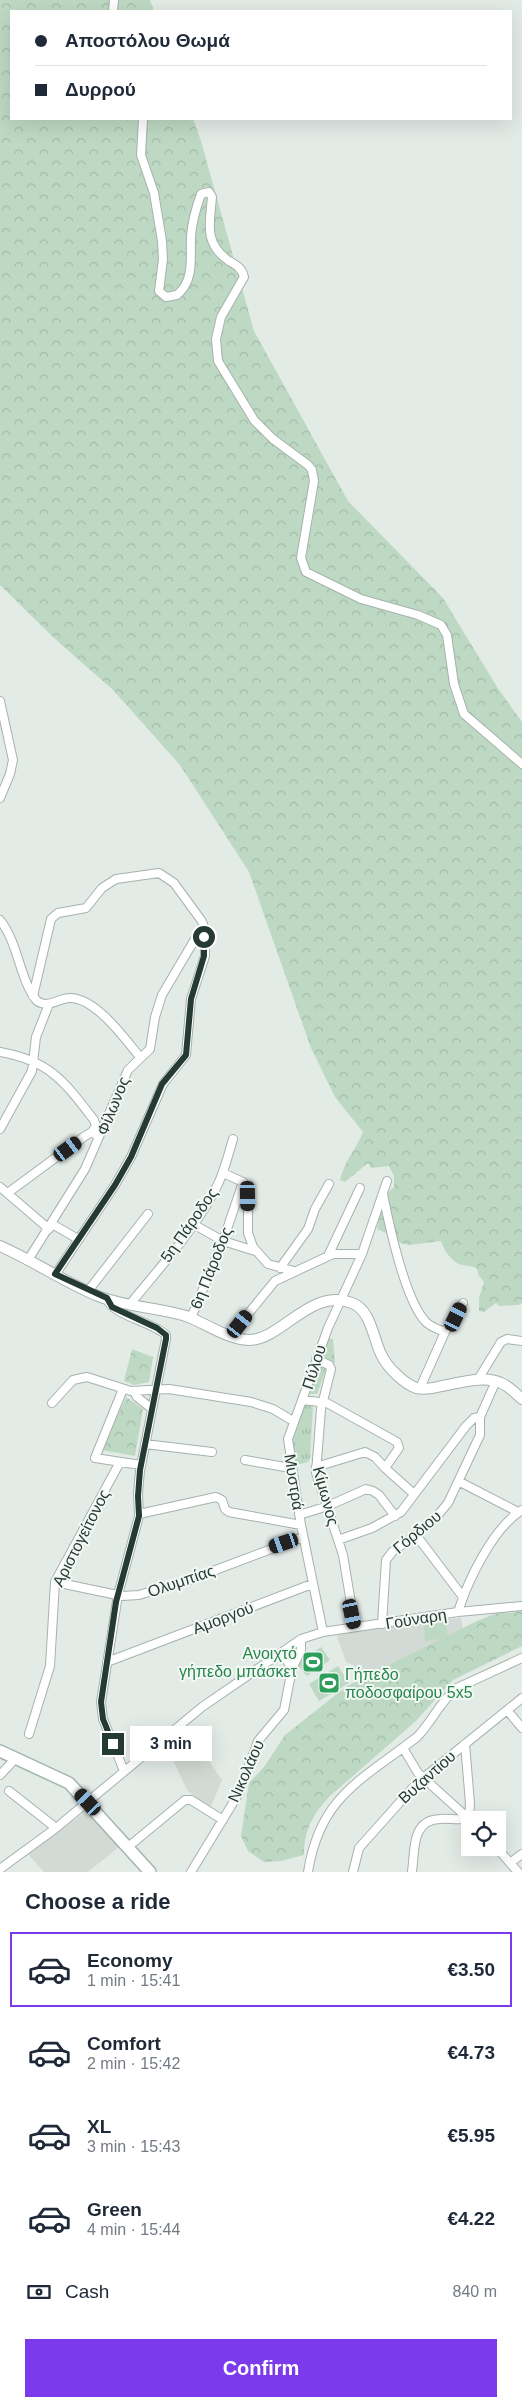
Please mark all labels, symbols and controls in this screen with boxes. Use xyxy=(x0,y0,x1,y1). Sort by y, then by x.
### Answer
text: Αποστόλου Θωμά xyxy=(65,30,230,51)
text: Δυρρού xyxy=(65,79,136,100)
route start xyxy=(193,926,215,948)
street label: Φίλωνος xyxy=(94,1074,132,1138)
car xyxy=(51,1134,84,1164)
car xyxy=(240,1181,255,1211)
street label: 5η Πάροδος xyxy=(157,1184,221,1265)
street label: 6η Πάροδος xyxy=(187,1224,235,1311)
car xyxy=(442,1300,469,1334)
car xyxy=(224,1308,255,1340)
street label: Πύλου xyxy=(299,1343,329,1391)
street label: Μυστρά xyxy=(281,1453,307,1511)
street label: Κίμωνος xyxy=(310,1465,342,1528)
street label: Αριστογείτονος xyxy=(49,1486,113,1589)
street label: Γόρδιου xyxy=(390,1507,444,1557)
car xyxy=(267,1531,300,1555)
street label: Ολυμπίας xyxy=(145,1562,217,1600)
car xyxy=(341,1598,362,1630)
street label: Αμοργού xyxy=(190,1599,256,1637)
street label: Γούναρη xyxy=(384,1606,448,1632)
place label: Ανοιχτό γήπεδο μπάσκετ xyxy=(179,1645,298,1680)
sports icon: Ανοιχτό γήπεδο μπάσκετ xyxy=(301,1650,325,1674)
place label: Γήπεδο ποδοσφαίρου 5x5 xyxy=(345,1666,473,1701)
sports icon: Γήπεδο ποδοσφαίρου 5x5 xyxy=(317,1671,341,1695)
callout: 3 min xyxy=(130,1726,213,1762)
route end xyxy=(102,1733,124,1755)
text: 3 min xyxy=(150,1735,192,1752)
street label: Νικολάου xyxy=(225,1737,267,1805)
street label: Βυζαντίου xyxy=(395,1747,459,1808)
car xyxy=(72,1786,103,1818)
map controls xyxy=(461,1811,506,1856)
button: locate xyxy=(461,1811,506,1856)
text: Choose a ride xyxy=(25,1889,170,1914)
icon: car xyxy=(27,1947,72,1992)
text: Economy xyxy=(87,1950,173,1971)
text: €3.50 xyxy=(447,1959,495,1980)
text: 1 min · 15:41 xyxy=(87,1972,180,1989)
icon: car xyxy=(27,2030,72,2075)
text: Comfort xyxy=(87,2033,161,2054)
text: €4.73 xyxy=(447,2042,495,2063)
text: 2 min · 15:42 xyxy=(87,2055,180,2072)
icon: car xyxy=(27,2113,72,2158)
text: XL xyxy=(87,2116,111,2137)
text: €5.95 xyxy=(447,2125,495,2146)
text: 3 min · 15:43 xyxy=(87,2138,180,2155)
icon: car xyxy=(27,2196,72,2241)
text: Green xyxy=(87,2199,142,2220)
text: €4.22 xyxy=(447,2208,495,2229)
text: 4 min · 15:44 xyxy=(87,2221,180,2238)
icon: cash xyxy=(25,2278,53,2306)
text: Cash xyxy=(65,2281,109,2302)
text: 840 m xyxy=(453,2283,497,2300)
button: Confirm xyxy=(25,2339,497,2397)

